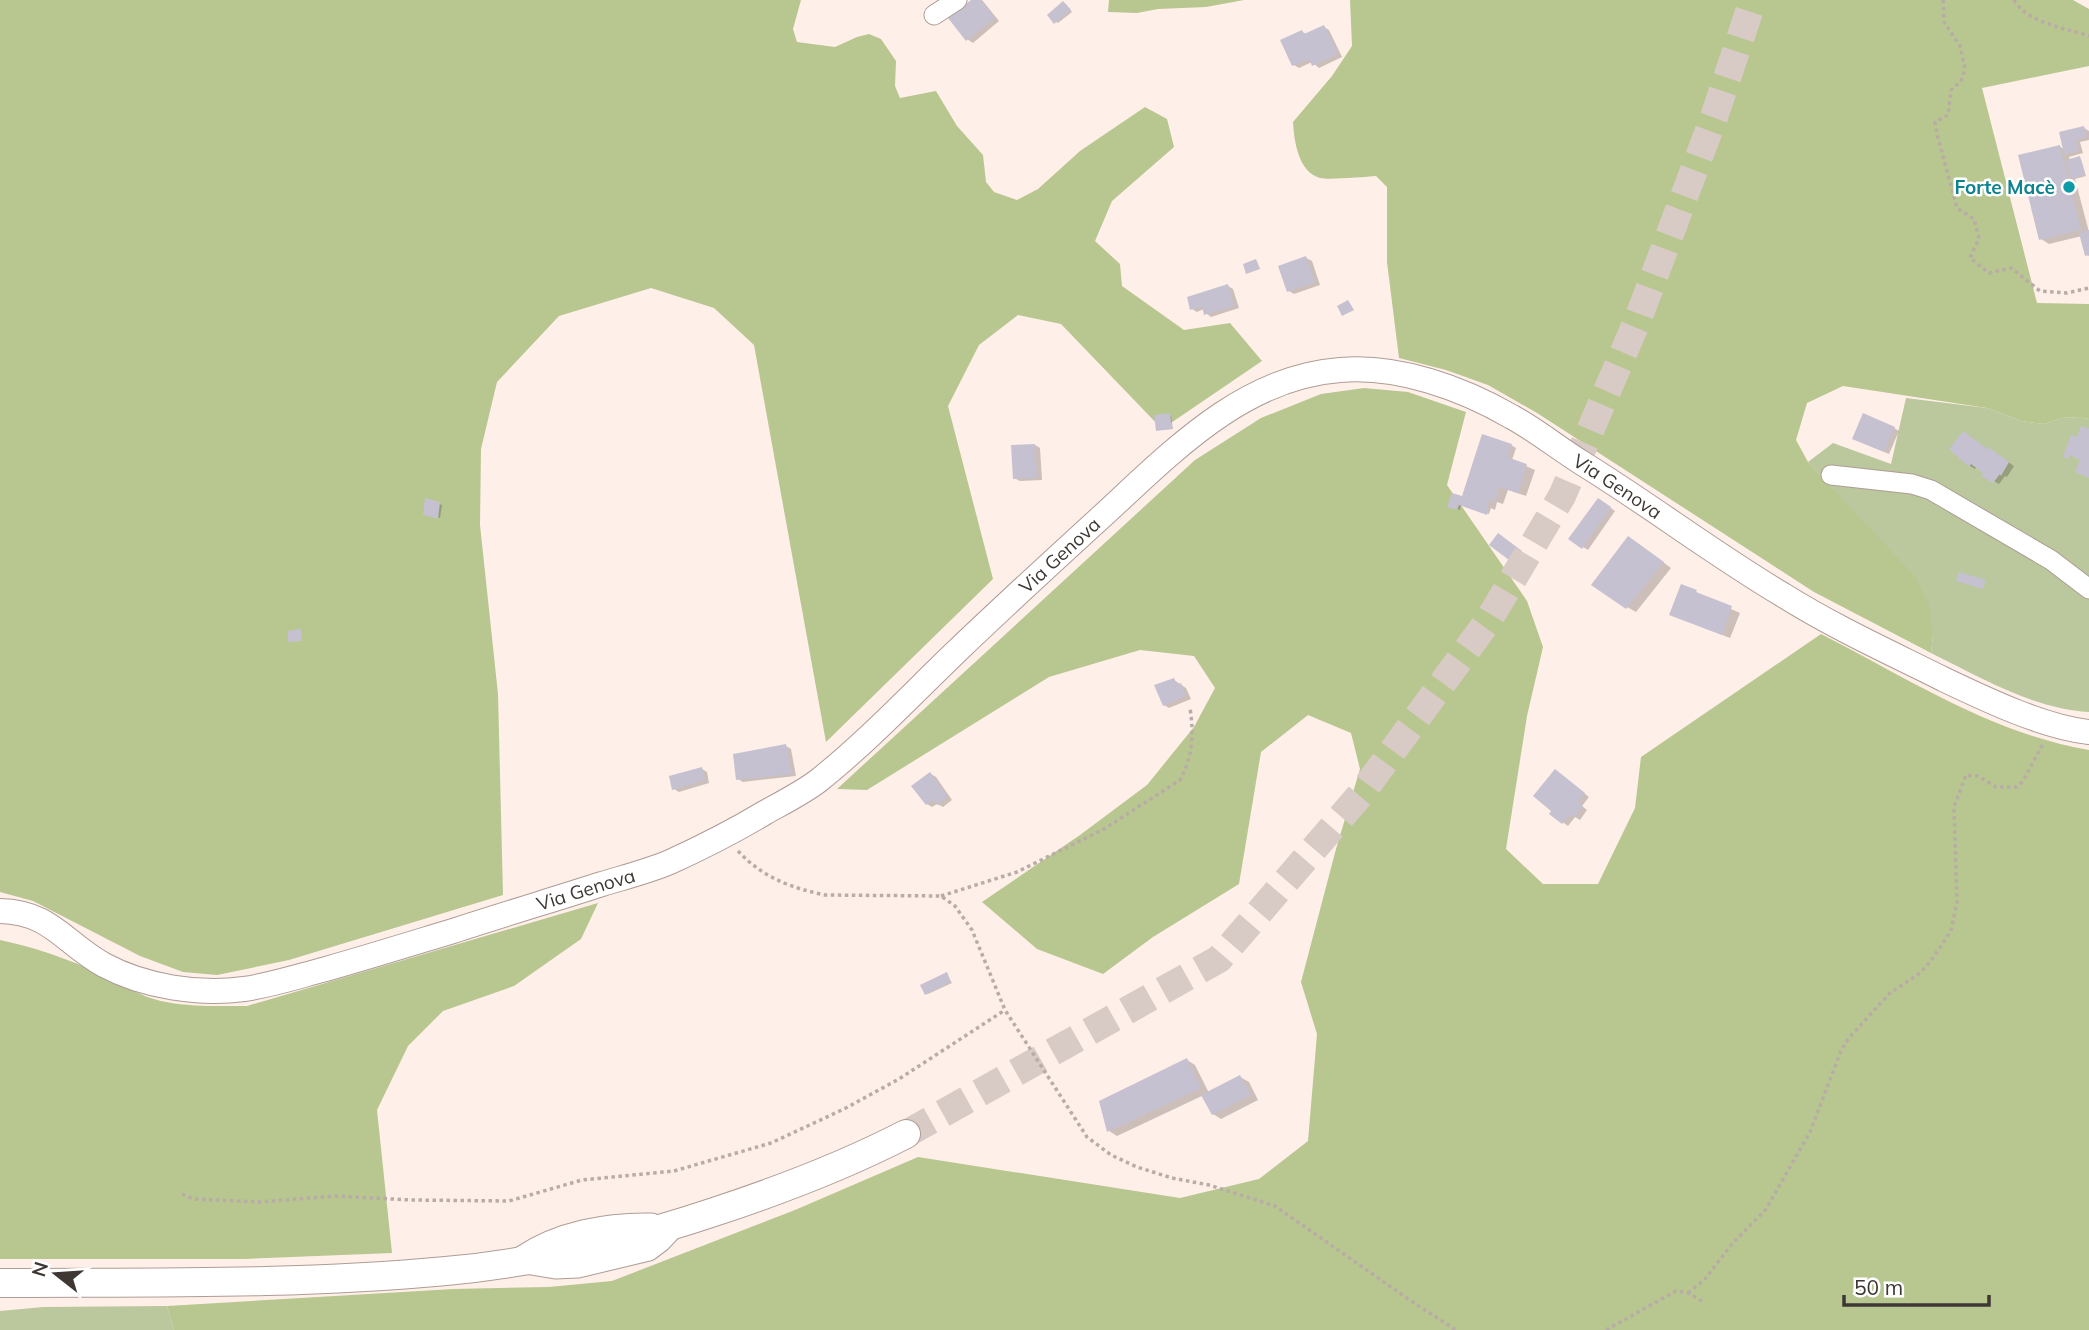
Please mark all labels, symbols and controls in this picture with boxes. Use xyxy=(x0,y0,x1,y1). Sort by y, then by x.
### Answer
place label: Forte Macè xyxy=(1954,175,2055,199)
marker: Forte Macè xyxy=(2061,179,2077,195)
street label: Via Genova xyxy=(1568,448,1667,524)
street label: Via Genova xyxy=(1014,512,1105,598)
street label: Via Genova xyxy=(534,863,638,916)
north arrow xyxy=(21,1239,91,1309)
text: N xyxy=(26,1259,53,1279)
scale bar xyxy=(1844,1264,1989,1308)
text: 50 m xyxy=(1854,1274,1903,1300)

